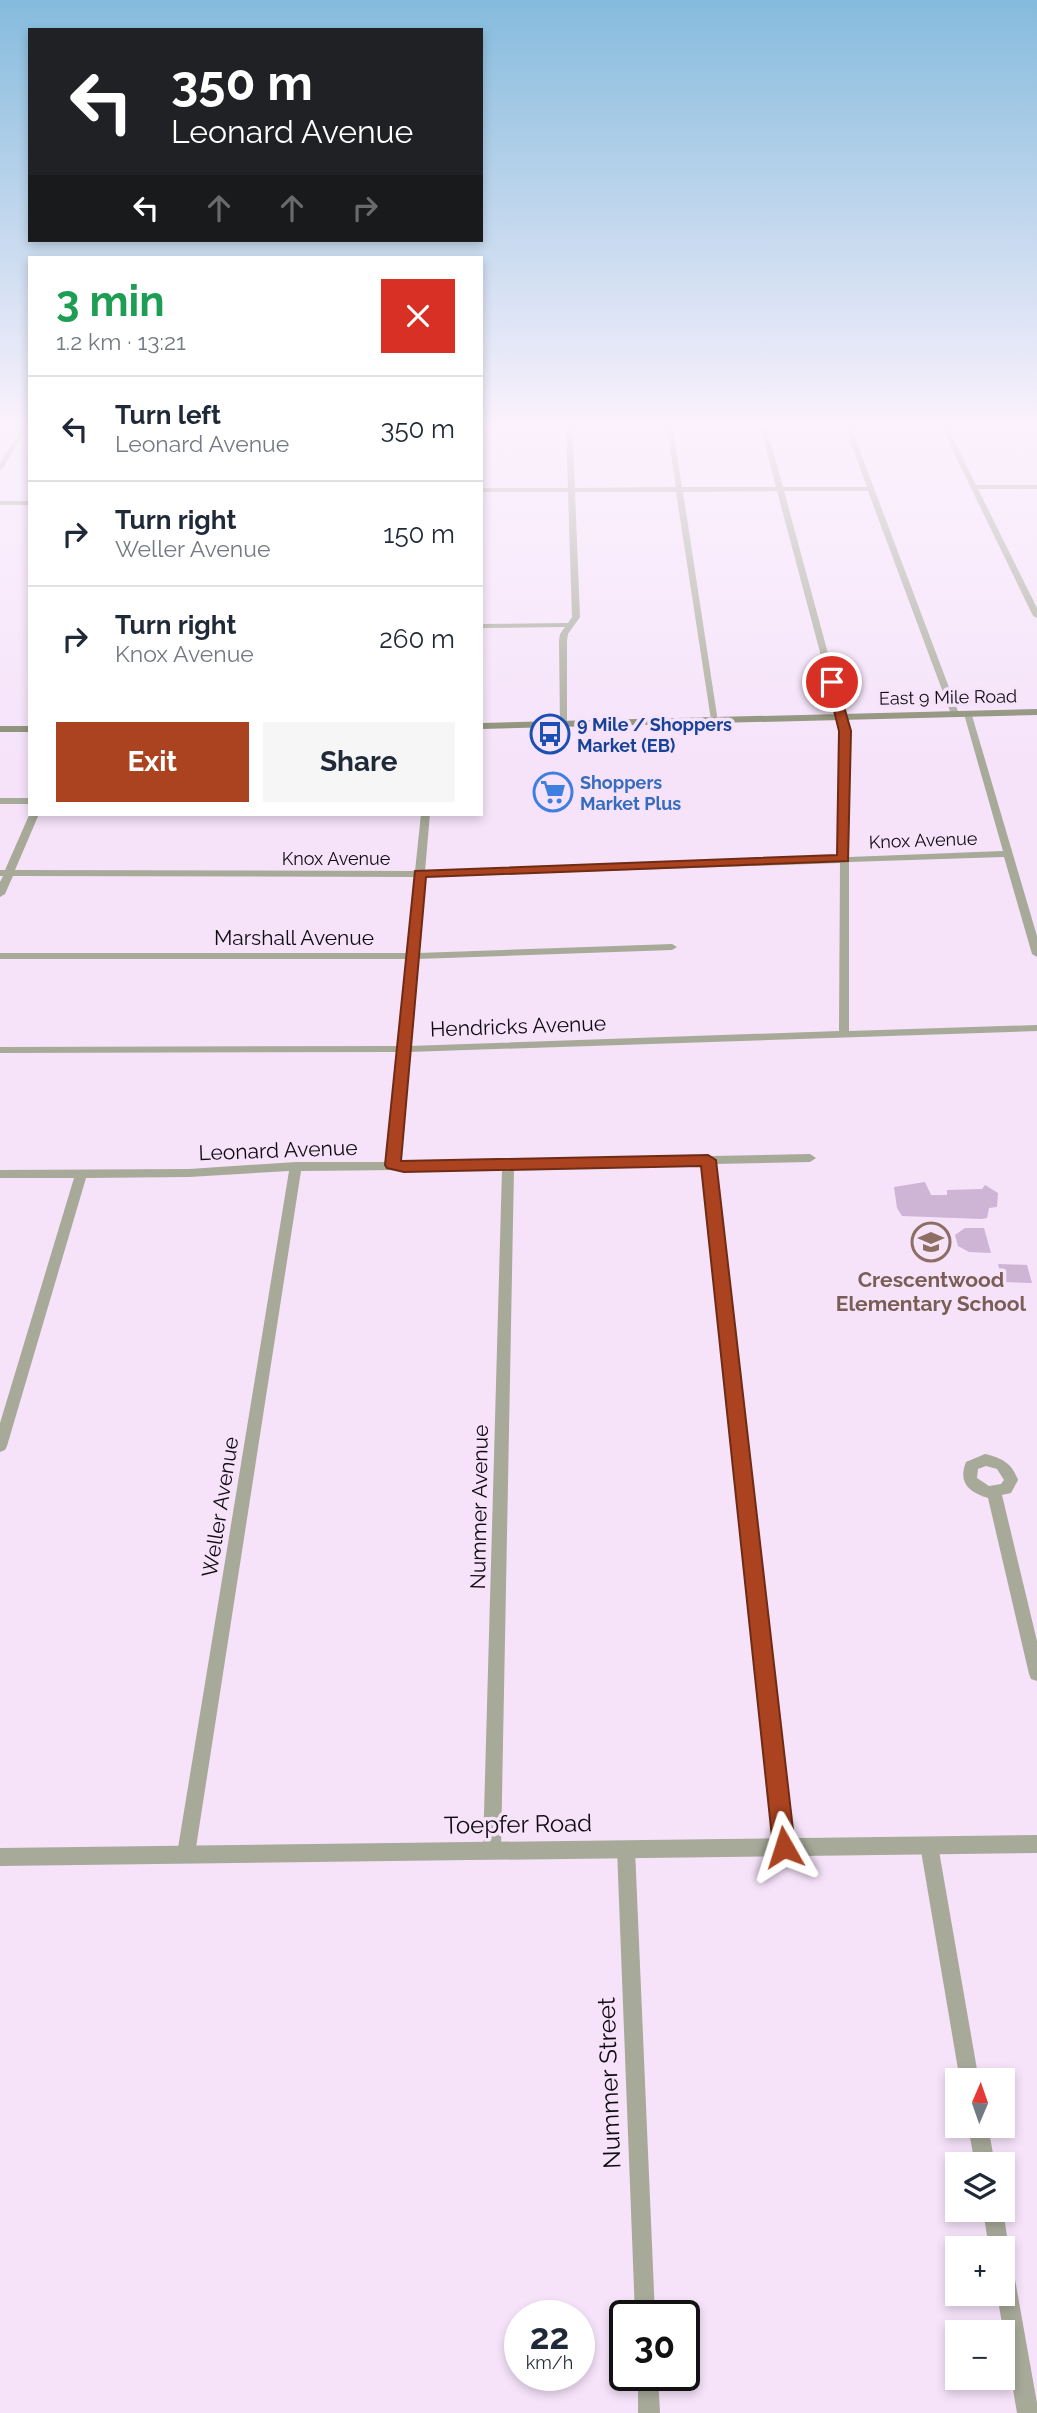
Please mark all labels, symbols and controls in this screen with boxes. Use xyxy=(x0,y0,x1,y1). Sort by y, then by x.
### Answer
text: 350 m xyxy=(171,54,313,111)
icon: left xyxy=(56,56,147,147)
text: Leonard Avenue xyxy=(171,113,413,150)
icon: left xyxy=(127,189,165,227)
icon: ahead xyxy=(200,189,238,227)
icon: ahead xyxy=(273,189,311,227)
icon: right xyxy=(346,189,384,227)
text: 3 min xyxy=(56,277,165,326)
button: close xyxy=(381,279,455,353)
text: 1.2 km · 13:21 xyxy=(56,328,186,355)
text: Turn left xyxy=(115,400,221,430)
icon: left xyxy=(56,410,94,448)
text: 350 m xyxy=(381,414,455,444)
text: Leonard Avenue xyxy=(115,430,289,457)
text: Turn right xyxy=(115,505,236,535)
icon: right xyxy=(56,515,94,553)
text: 150 m xyxy=(383,519,455,549)
text: Weller Avenue xyxy=(115,535,270,562)
text: Turn right xyxy=(115,610,236,640)
icon: right xyxy=(56,620,94,658)
text: 260 m xyxy=(379,624,455,654)
text: Knox Avenue xyxy=(115,640,254,667)
pin xyxy=(802,652,862,712)
icon: arrive xyxy=(813,663,851,701)
street label: East 9 Mile Road xyxy=(879,685,1017,709)
bus stop icon: 9 Mile / Shoppers Market (EB) xyxy=(529,713,571,755)
place label: 9 Mile / Shoppers Market (EB) xyxy=(577,714,732,756)
button: Exit xyxy=(56,722,249,802)
button: Share xyxy=(263,722,455,802)
supermarket icon: Shoppers Market Plus xyxy=(532,771,574,813)
place label: Shoppers Market Plus xyxy=(580,772,681,814)
street label: Knox Avenue xyxy=(868,828,978,852)
street label: Knox Avenue xyxy=(282,848,391,869)
street label: Marshall Avenue xyxy=(214,925,374,950)
street label: Hendricks Avenue xyxy=(430,1010,606,1042)
street label: Leonard Avenue xyxy=(198,1135,358,1165)
school or university icon: Crescentwood Elementary School xyxy=(910,1221,952,1263)
place label: Crescentwood Elementary School xyxy=(836,1267,1027,1316)
street label: Nummer Avenue xyxy=(465,1424,493,1590)
street label: Weller Avenue xyxy=(197,1435,243,1579)
street label: Toepfer Road xyxy=(444,1808,592,1840)
position arrow xyxy=(747,1810,821,1884)
street label: Nummer Street xyxy=(592,1997,626,2169)
north arrow xyxy=(945,2068,1015,2138)
map controls xyxy=(945,2068,1015,2390)
button: layers xyxy=(945,2152,1015,2222)
button: + xyxy=(945,2236,1015,2306)
speed limit sign: 30 xyxy=(609,2300,700,2391)
text: 22 xyxy=(530,2316,569,2357)
button: − xyxy=(945,2320,1015,2390)
text: km/h xyxy=(526,2352,573,2373)

